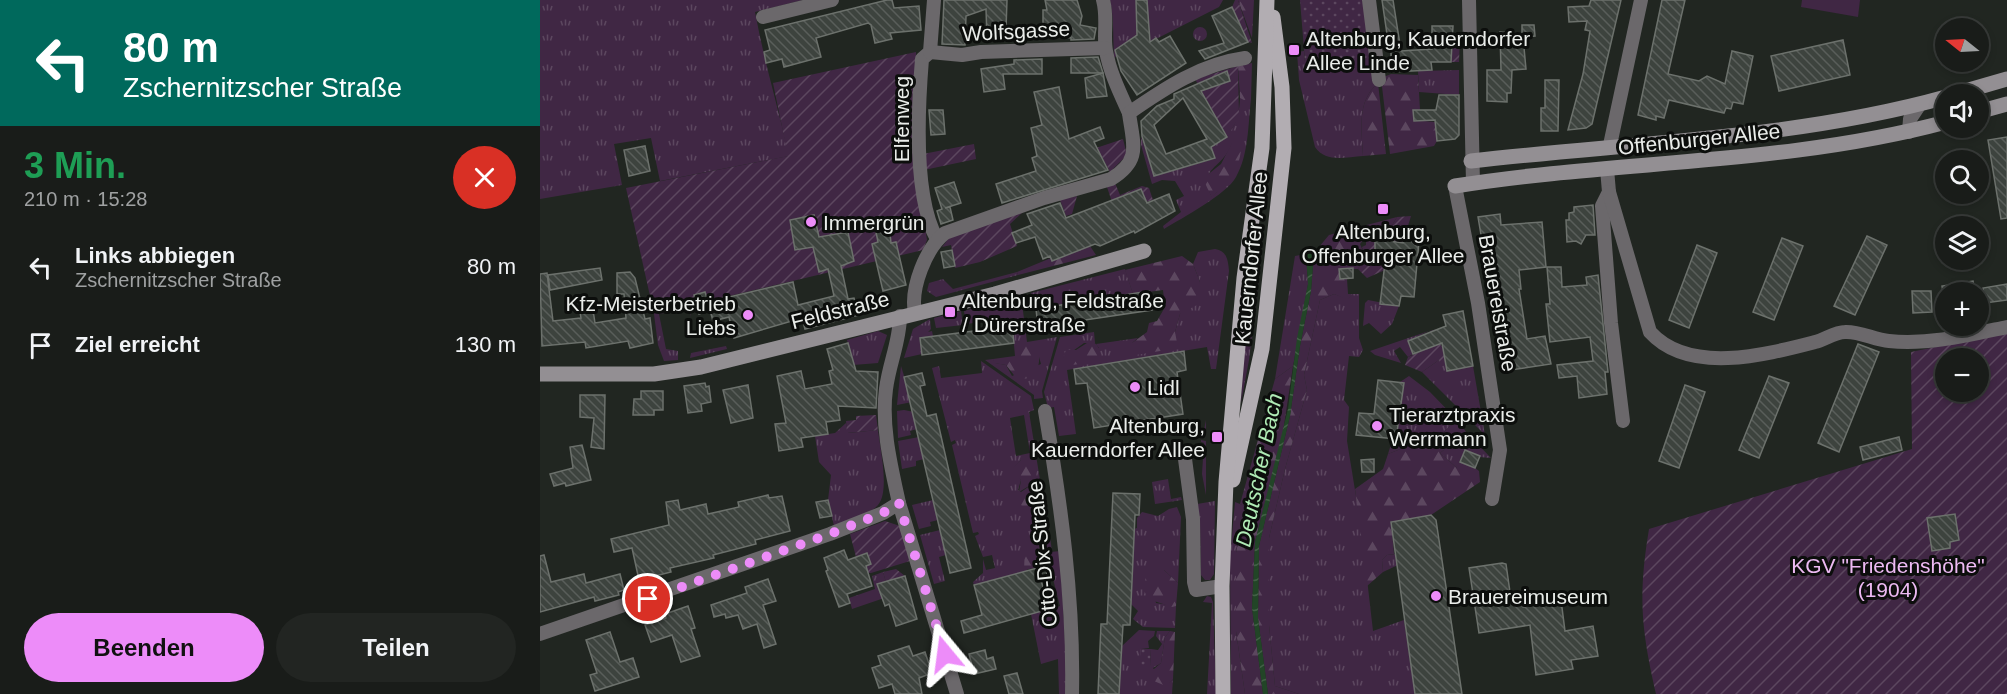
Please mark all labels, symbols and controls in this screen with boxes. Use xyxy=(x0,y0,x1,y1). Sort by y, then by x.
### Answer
street label: Wolfsgasse xyxy=(961,17,1071,45)
north arrow xyxy=(1935,18,1989,72)
map controls xyxy=(1935,18,1989,402)
icon: left xyxy=(24,24,102,102)
text: 80 m xyxy=(123,24,219,71)
place label: Altenburg, Kauerndorfer Allee Linde xyxy=(1306,27,1530,74)
marker: Altenburg, Kauerndorfer Allee Linde xyxy=(1287,43,1301,57)
text: Zschernitzscher Straße xyxy=(123,73,402,103)
street label: Elfenweg xyxy=(890,76,913,162)
button: sound xyxy=(1935,84,1989,138)
street label: Offenburger Allee xyxy=(1617,119,1781,159)
text: 3 Min. xyxy=(24,145,126,186)
button: close xyxy=(453,146,516,209)
button: search xyxy=(1935,150,1989,204)
street label: Kauerndorfer Allee xyxy=(1230,170,1272,346)
text: 210 m · 15:28 xyxy=(24,188,147,210)
marker: Altenburg, Offenburger Allee xyxy=(1376,202,1390,216)
place label: Immergrün xyxy=(823,211,925,234)
marker: Immergrün xyxy=(804,215,818,229)
button: layers xyxy=(1935,216,1989,270)
place label: Altenburg, Offenburger Allee xyxy=(1301,220,1465,267)
street label: Brauereistraße xyxy=(1475,233,1521,373)
text: Links abbiegen xyxy=(75,243,235,268)
icon: left xyxy=(24,251,57,284)
text: 80 m xyxy=(467,254,516,279)
text: Zschernitzscher Straße xyxy=(75,269,282,291)
button: + xyxy=(1935,282,1989,336)
street label: Feldstraße xyxy=(789,287,891,333)
place label: Altenburg, Feldstraße / Dürerstraße xyxy=(962,289,1164,336)
place label: Kfz-Meisterbetrieb Liebs xyxy=(566,292,736,339)
marker: Altenburg, Feldstraße / Dürerstraße xyxy=(943,305,957,319)
marker: Kfz-Meisterbetrieb Liebs xyxy=(741,308,755,322)
icon: arrive xyxy=(24,329,57,362)
text: Ziel erreicht xyxy=(75,332,200,357)
text: 130 m xyxy=(455,332,516,357)
button: − xyxy=(1935,348,1989,402)
place label: Lidl xyxy=(1147,376,1180,399)
marker: Lidl xyxy=(1128,380,1142,394)
water label: Deutscher Bach xyxy=(1231,391,1287,549)
place label: Tierarztpraxis Werrmann xyxy=(1389,403,1515,450)
place label: Altenburg, Kauerndorfer Allee xyxy=(1031,414,1205,461)
marker: Tierarztpraxis Werrmann xyxy=(1370,419,1384,433)
marker: Altenburg, Kauerndorfer Allee xyxy=(1210,430,1224,444)
street label: Otto-Dix-Straße xyxy=(1023,480,1061,628)
park label: KGV "Friedenshöhe" (1904) xyxy=(1791,554,1985,601)
pin xyxy=(622,573,673,624)
icon: arrive xyxy=(631,582,664,615)
place label: Brauereimuseum xyxy=(1448,585,1608,608)
marker: Brauereimuseum xyxy=(1429,589,1443,603)
button: Beenden xyxy=(24,613,264,682)
button: Teilen xyxy=(276,613,516,682)
position arrow xyxy=(913,622,977,686)

